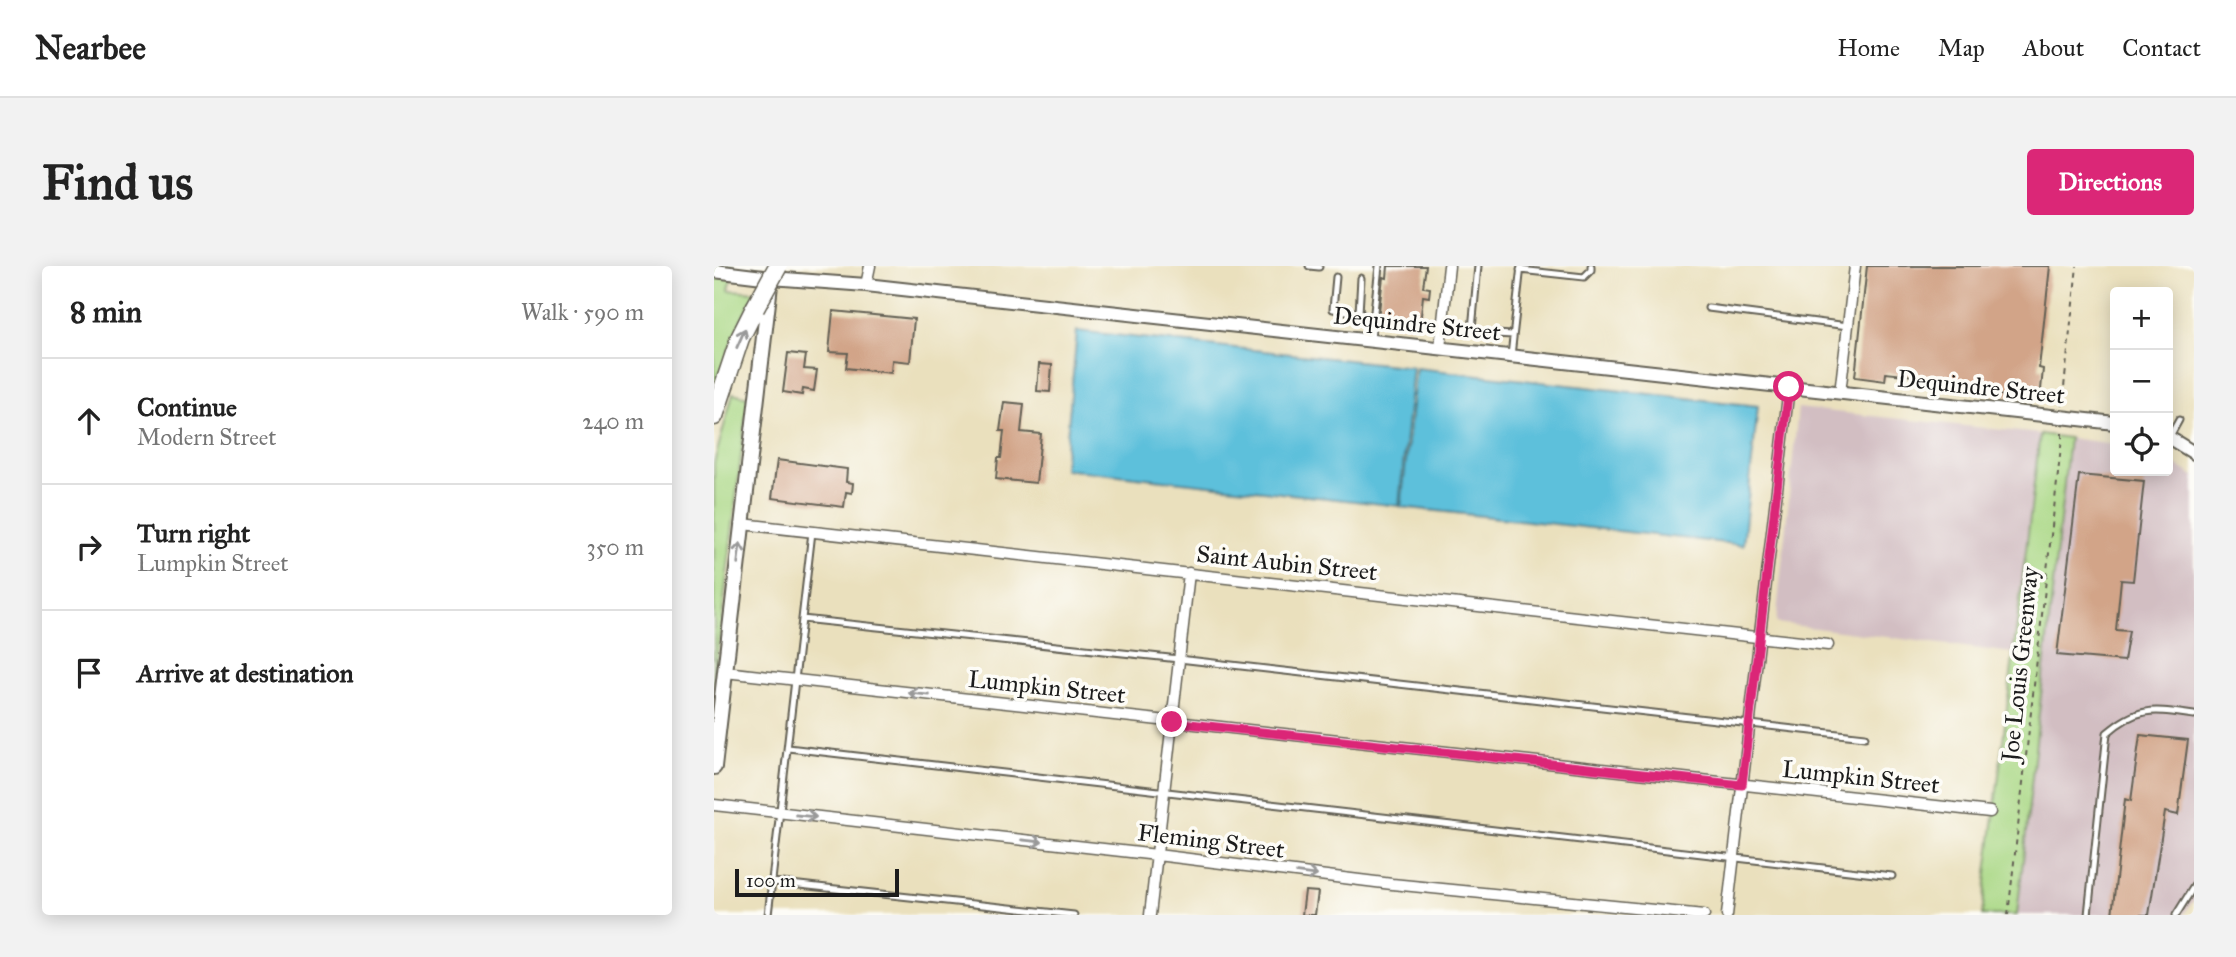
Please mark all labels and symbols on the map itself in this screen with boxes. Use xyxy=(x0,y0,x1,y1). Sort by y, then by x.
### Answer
street label: Dequindre Street xyxy=(1332,300,1503,348)
one-way arrow xyxy=(735,328,748,349)
street label: Dequindre Street xyxy=(1896,363,2067,411)
route start xyxy=(1773,371,1804,402)
street label: Saint Aubin Street xyxy=(1195,539,1379,587)
one-way arrow xyxy=(732,542,745,565)
street label: Joe Louis Greenway xyxy=(1995,564,2045,766)
street label: Lumpkin Street xyxy=(967,664,1128,710)
one-way arrow xyxy=(908,687,931,700)
route end xyxy=(1156,706,1187,737)
street label: Lumpkin Street xyxy=(1781,754,1942,800)
one-way arrow xyxy=(794,809,817,822)
street label: Fleming Street xyxy=(1136,817,1287,865)
one-way arrow xyxy=(1020,834,1043,847)
scale bar xyxy=(735,866,900,898)
one-way arrow xyxy=(1295,867,1318,880)

